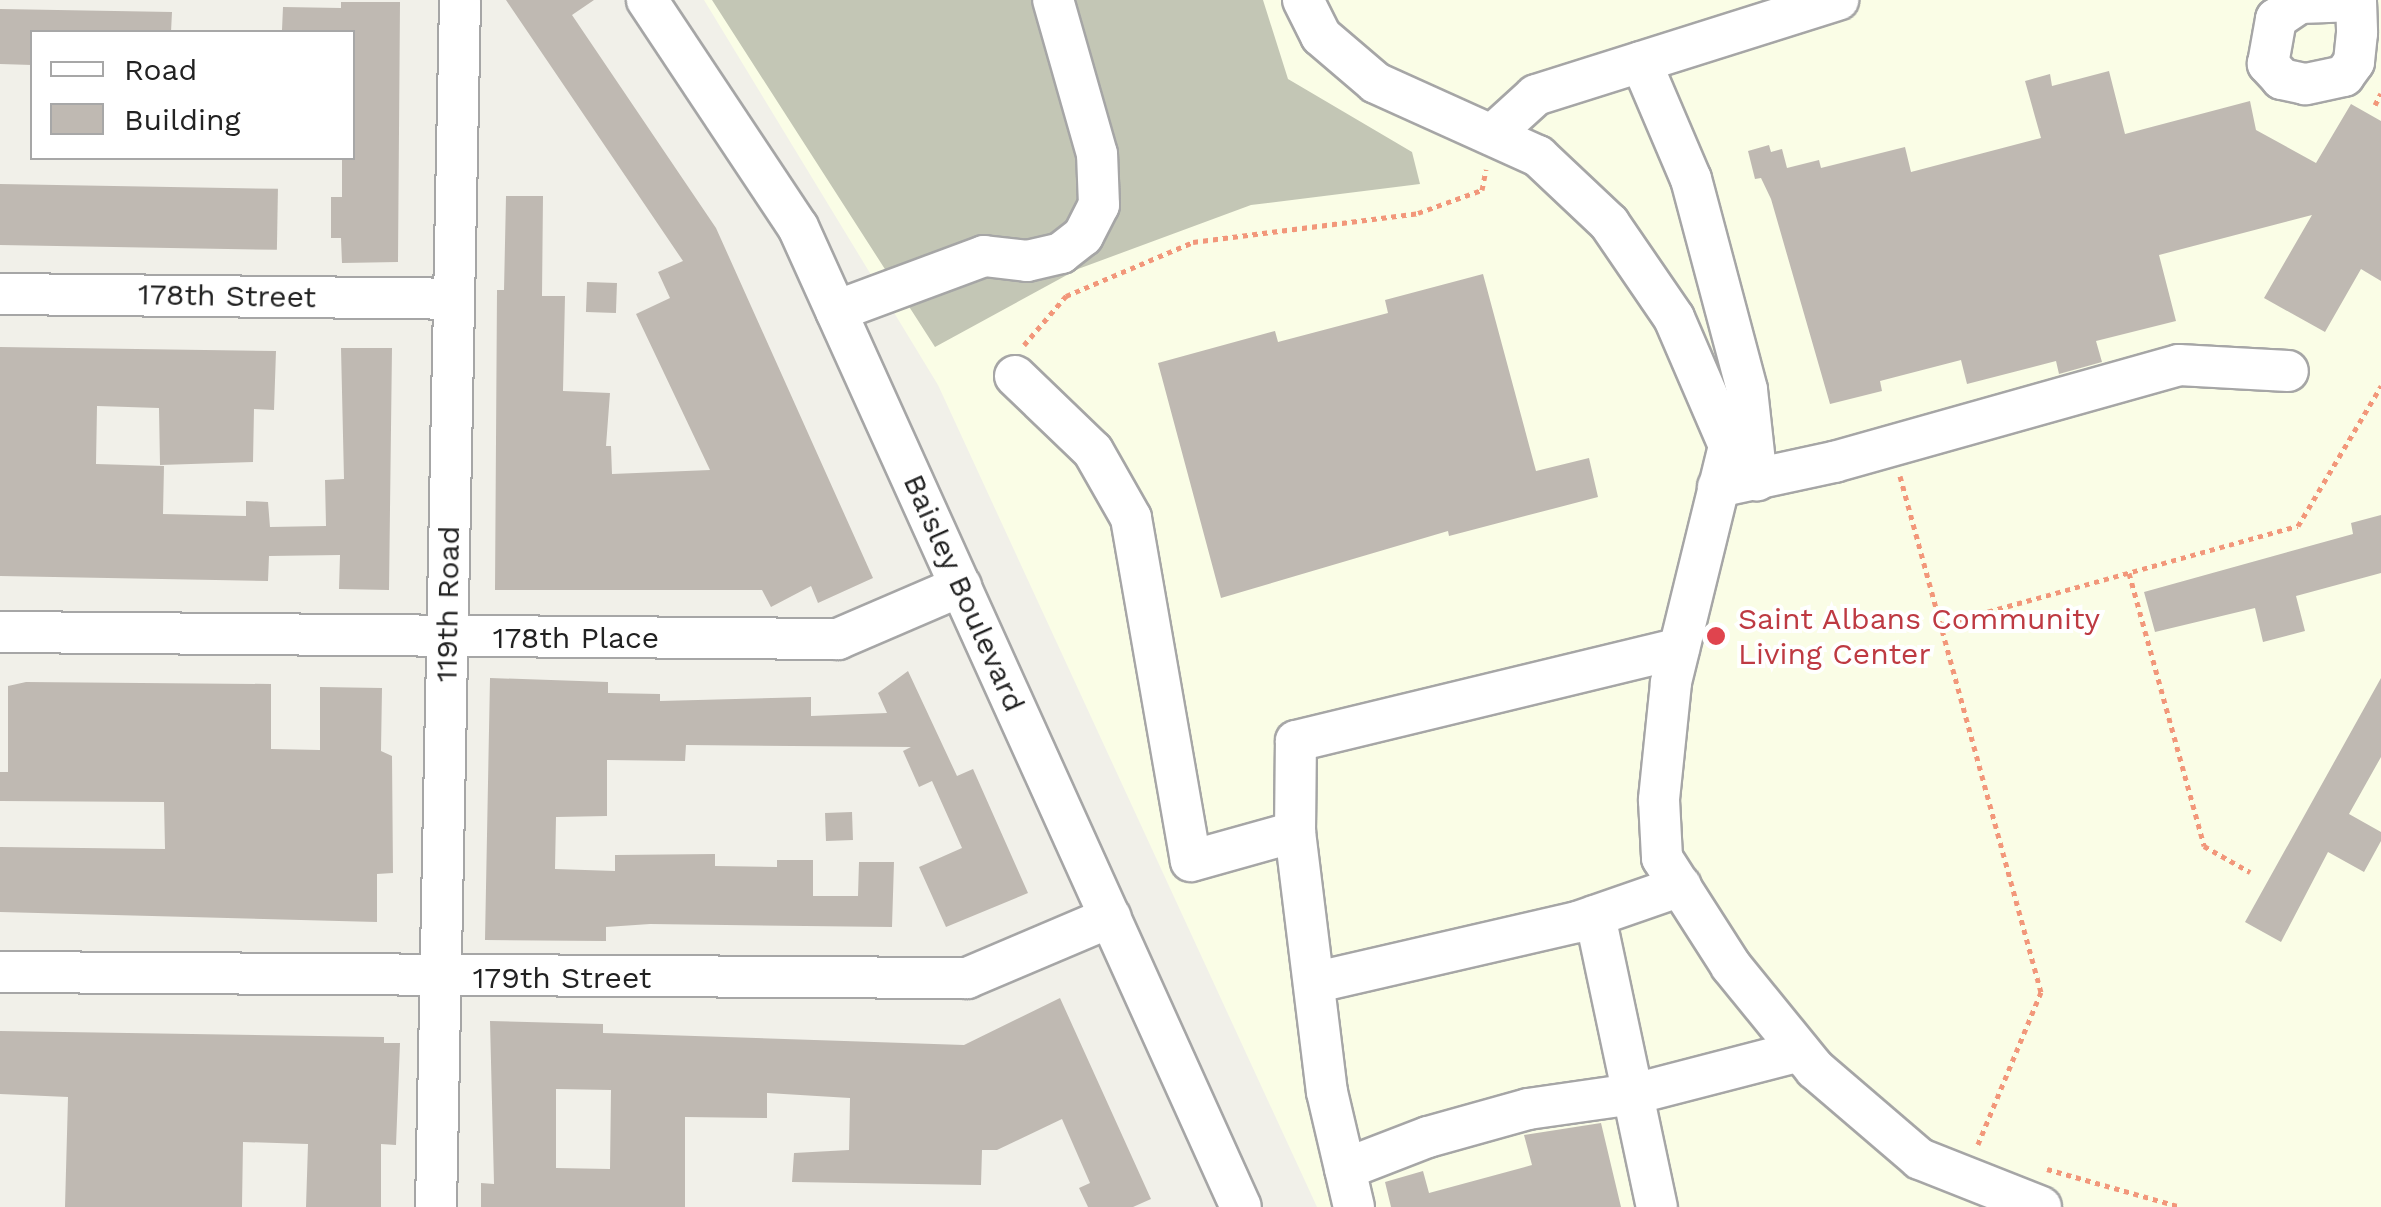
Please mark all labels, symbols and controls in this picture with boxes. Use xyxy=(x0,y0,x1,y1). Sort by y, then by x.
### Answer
legend xyxy=(30,30,355,160)
text: Road xyxy=(124,52,197,87)
text: Building xyxy=(124,102,241,137)
street label: 178th Street xyxy=(138,276,316,316)
street label: Baisley Boulevard xyxy=(895,468,1033,718)
street label: 119th Road xyxy=(429,525,467,683)
place label: Saint Albans Community Living Center xyxy=(1738,601,2101,672)
street label: 178th Place xyxy=(493,620,659,656)
marker: Saint Albans Community Living Center xyxy=(1703,623,1729,649)
street label: 179th Street xyxy=(473,960,651,996)

